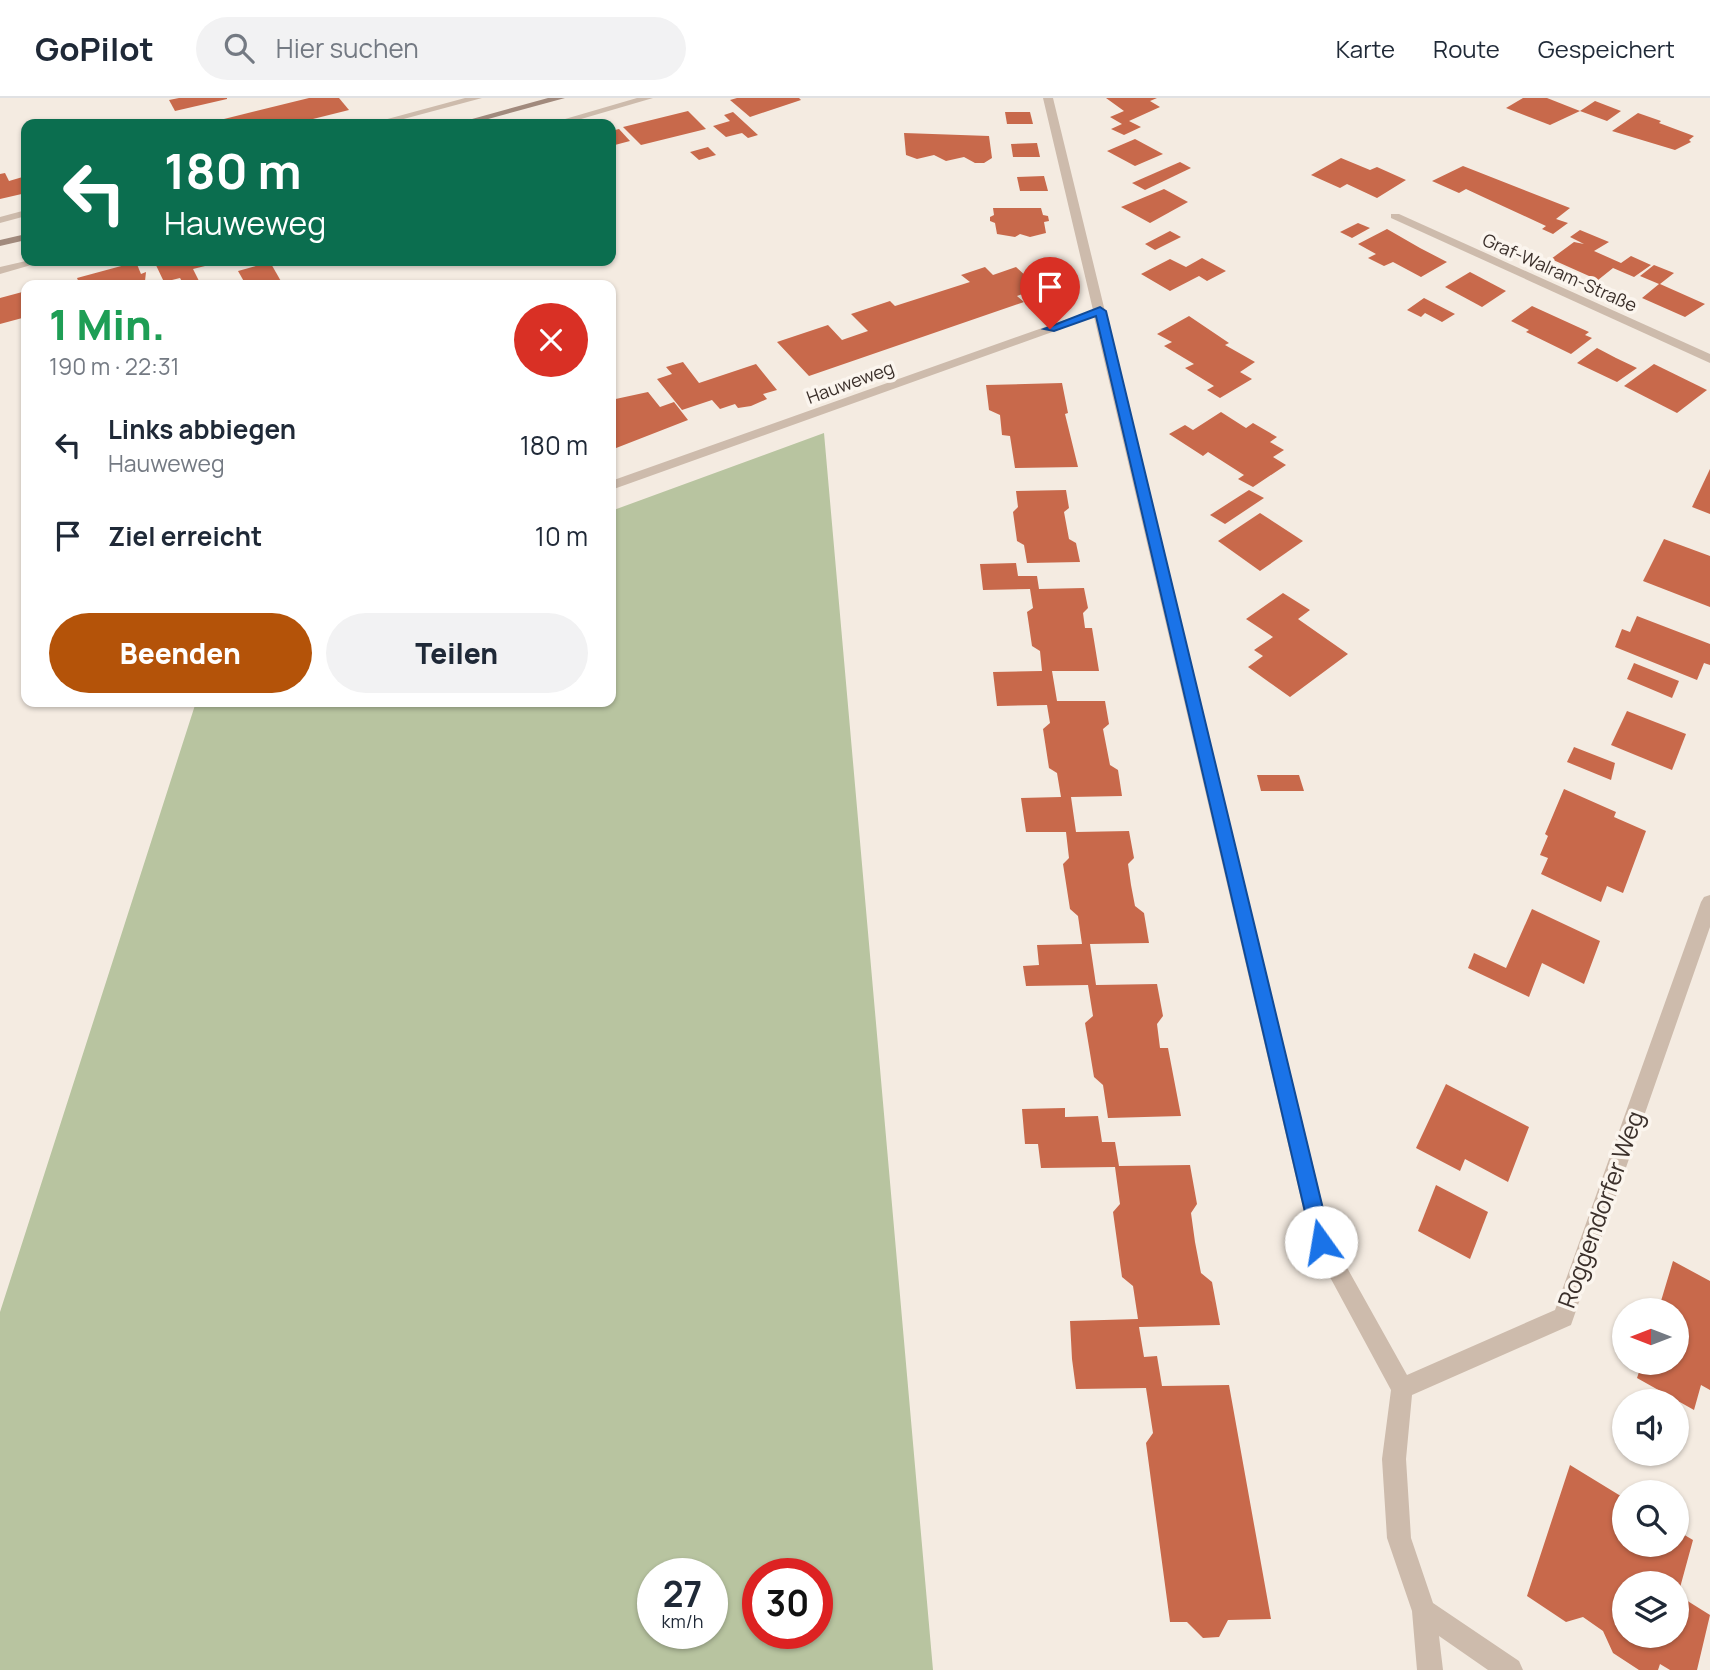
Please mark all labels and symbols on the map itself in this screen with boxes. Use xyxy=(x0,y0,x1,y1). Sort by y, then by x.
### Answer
street label: Graf-Walram-Straße xyxy=(1479,227,1641,317)
pin xyxy=(1020,257,1080,329)
street label: Hauweweg xyxy=(803,355,897,409)
street label: Roggendorfer Weg xyxy=(1549,1106,1651,1312)
position arrow xyxy=(1284,1205,1358,1279)
north arrow xyxy=(1612,1298,1689,1376)
speed limit sign: 30 xyxy=(742,1558,833,1649)

